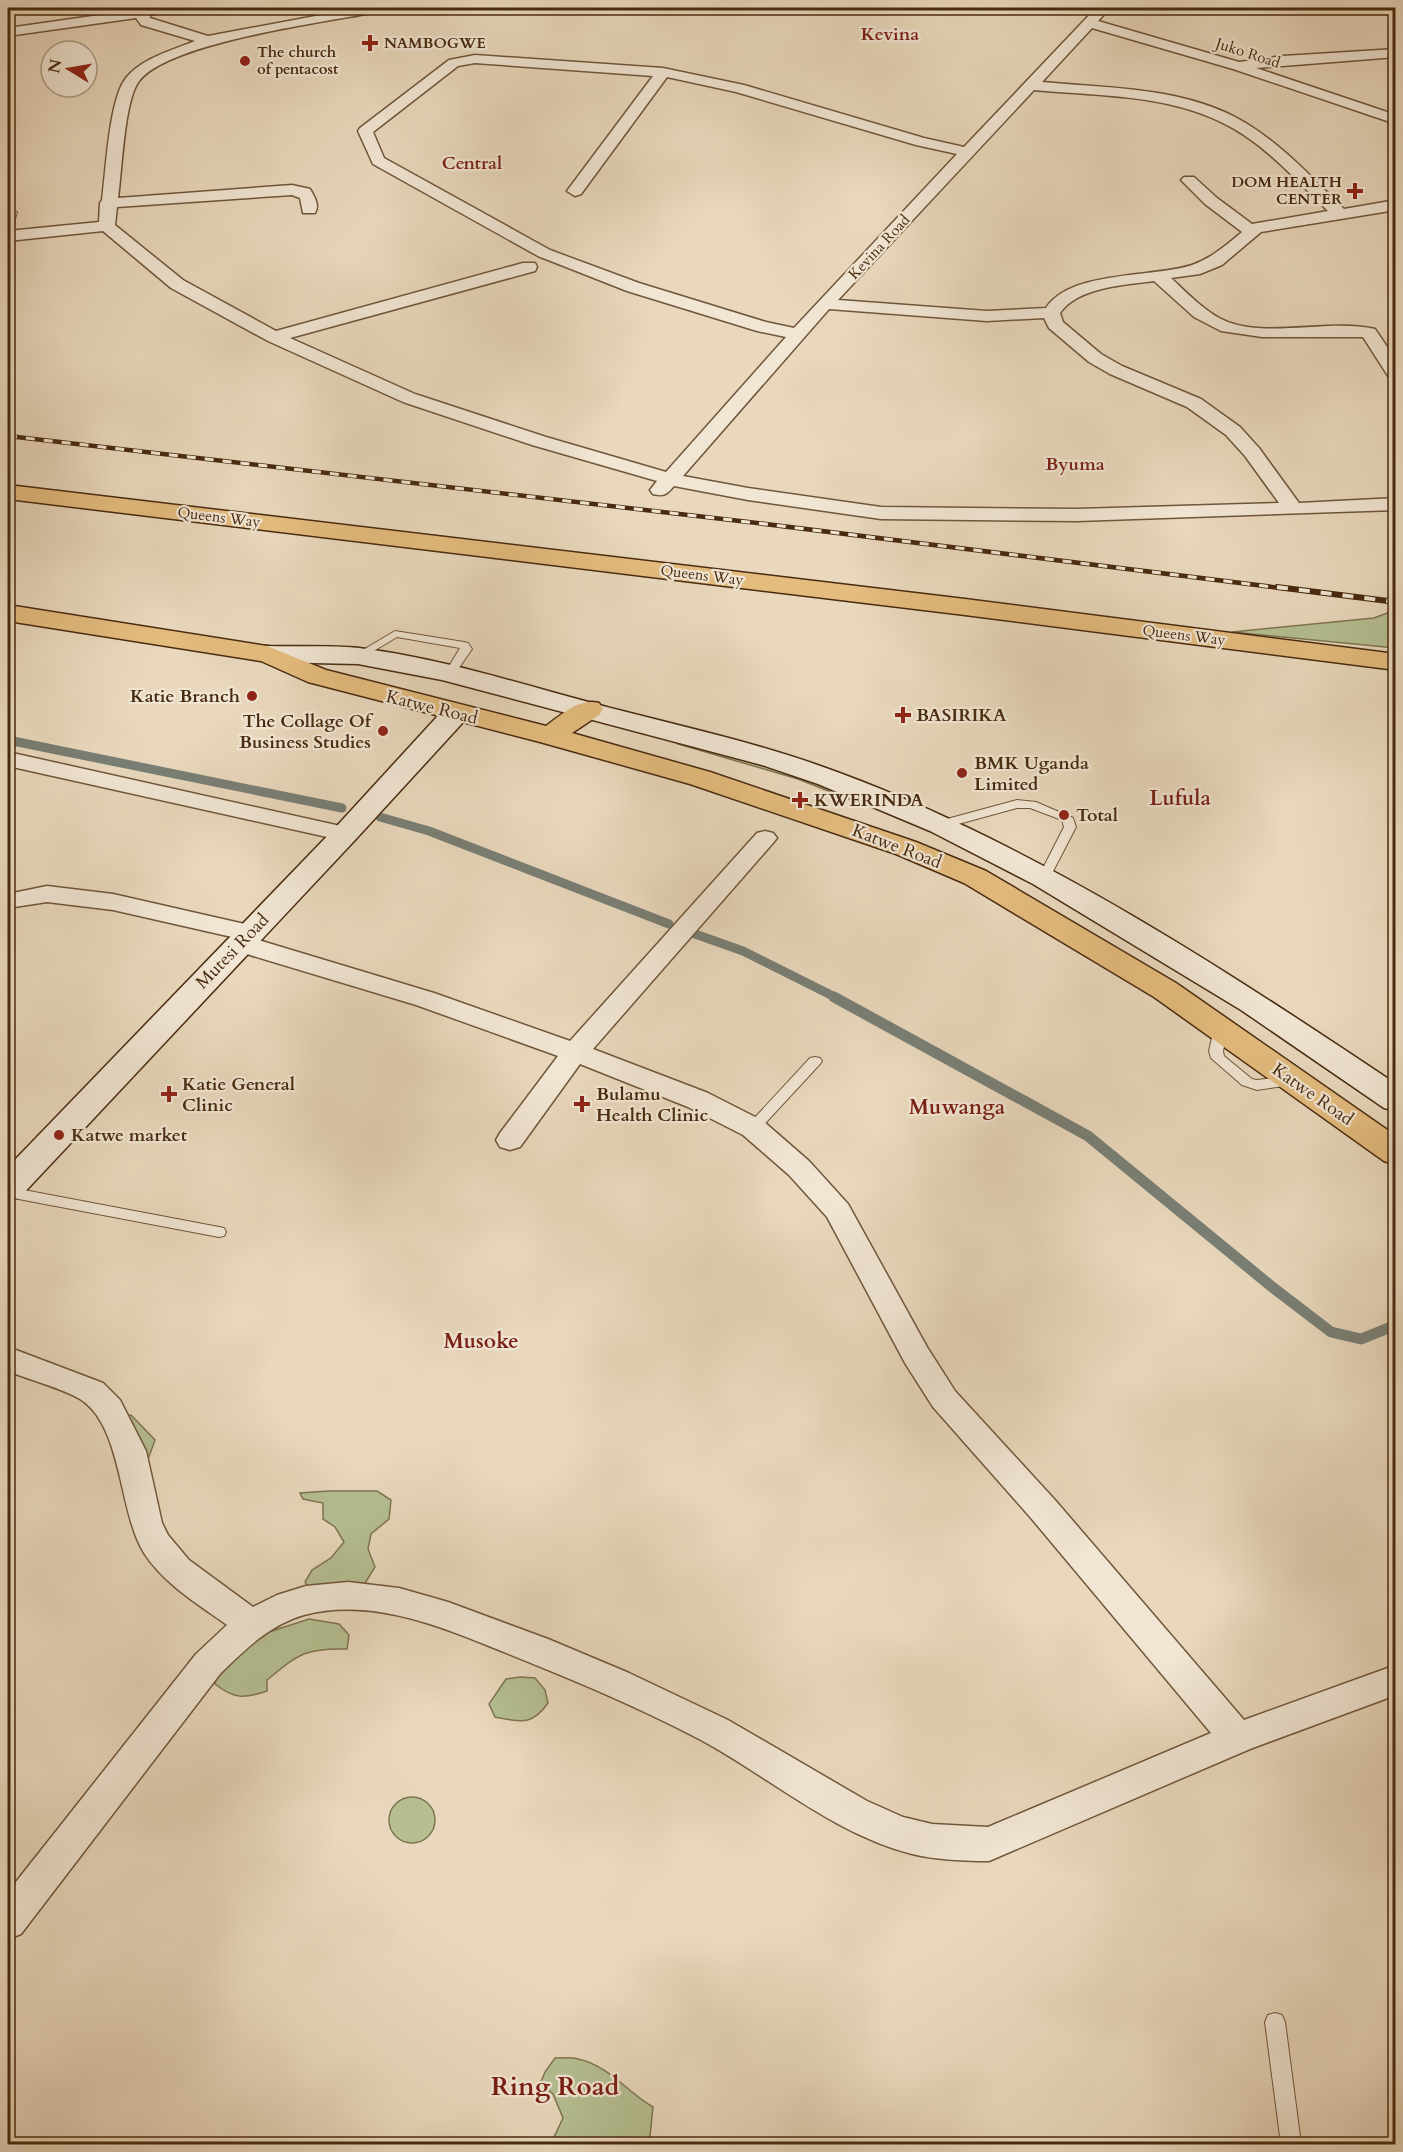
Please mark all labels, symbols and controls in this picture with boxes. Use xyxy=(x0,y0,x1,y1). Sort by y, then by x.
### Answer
district label: Kevina xyxy=(861,22,919,47)
place label: NAMBOGWE xyxy=(384,33,486,53)
street label: Juko Road xyxy=(1211,33,1283,73)
marker: NAMBOGWE xyxy=(361,34,379,52)
north arrow xyxy=(39,39,99,99)
place label: The church of pentacost xyxy=(257,42,339,79)
marker: The church of pentacost xyxy=(238,54,252,68)
text: N xyxy=(43,57,67,75)
district label: Central xyxy=(442,151,502,176)
place label: DOM HEALTH CENTER xyxy=(1231,172,1342,209)
marker: DOM HEALTH CENTER xyxy=(1346,182,1364,200)
street label: Kevina Road xyxy=(844,210,914,284)
district label: Byuma xyxy=(1045,452,1105,477)
street label: Queens Way xyxy=(176,502,262,532)
street label: Queens Way xyxy=(659,560,745,590)
street label: Queens Way xyxy=(1141,620,1227,650)
place label: Katie Branch xyxy=(130,684,240,709)
street label: Katwe Road xyxy=(383,684,481,731)
marker: Katie Branch xyxy=(245,689,259,703)
place label: BASIRIKA xyxy=(916,703,1007,728)
marker: BASIRIKA xyxy=(894,706,912,724)
place label: The Collage Of Business Studies xyxy=(239,709,374,755)
marker: The Collage Of Business Studies xyxy=(376,724,390,738)
place label: BMK Uganda Limited xyxy=(974,751,1089,797)
marker: BMK Uganda Limited xyxy=(955,766,969,780)
district label: Lufula xyxy=(1149,784,1211,813)
place label: KWERINDA xyxy=(814,788,924,813)
marker: KWERINDA xyxy=(791,791,809,809)
place label: Total xyxy=(1076,803,1118,828)
marker: Total xyxy=(1057,808,1071,822)
street label: Katwe Road xyxy=(849,818,946,875)
street label: Mutesi Road xyxy=(190,908,275,995)
street label: Katwe Road xyxy=(1267,1057,1359,1132)
place label: Katie General Clinic xyxy=(182,1072,295,1118)
place label: Bulamu Health Clinic xyxy=(596,1082,709,1128)
marker: Katie General Clinic xyxy=(160,1085,178,1103)
district label: Muwanga xyxy=(909,1093,1006,1122)
marker: Bulamu Health Clinic xyxy=(573,1095,591,1113)
place label: Katwe market xyxy=(71,1123,188,1148)
marker: Katwe market xyxy=(52,1128,66,1142)
district label: Musoke xyxy=(443,1327,519,1356)
district label: Ring Road xyxy=(491,2069,620,2104)

